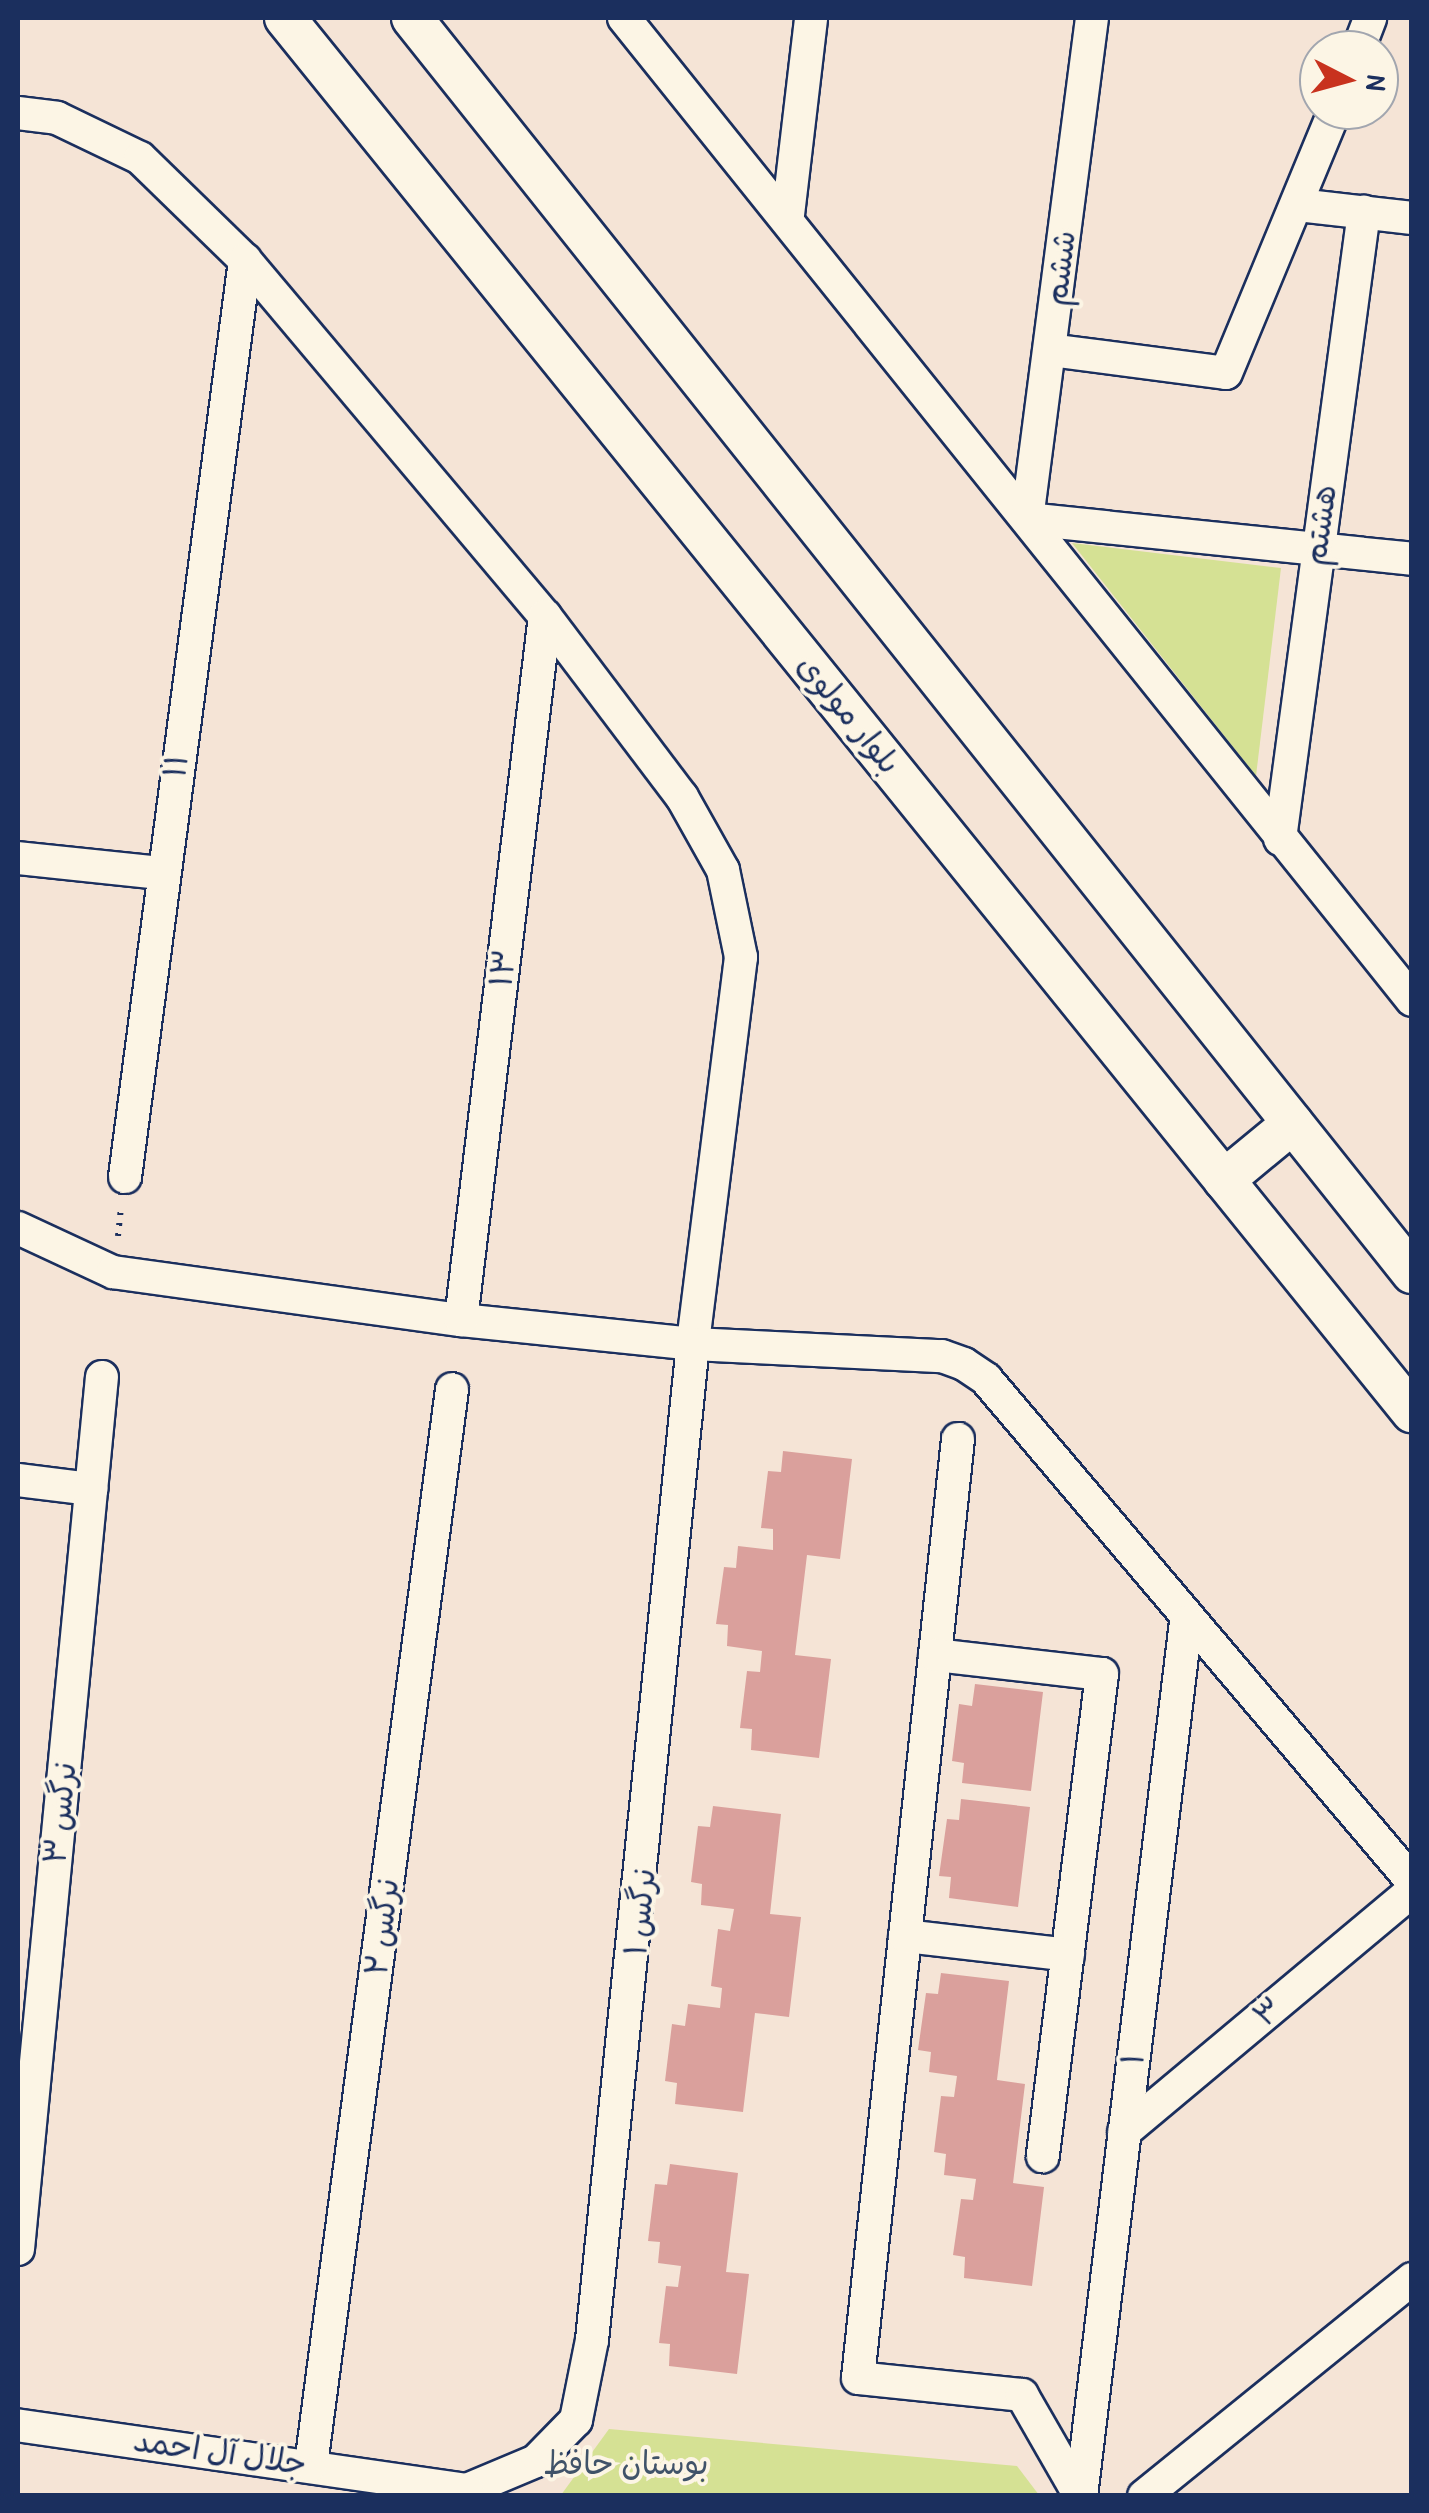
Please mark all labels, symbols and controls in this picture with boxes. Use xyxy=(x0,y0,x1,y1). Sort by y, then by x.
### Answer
north arrow xyxy=(1299,30,1399,130)
text: N xyxy=(1357,74,1397,92)
street label: ششم xyxy=(1036,228,1084,308)
street label: هشتم xyxy=(1295,482,1345,568)
street label: بلوار مولوی xyxy=(789,647,909,781)
street label: ۱۱ xyxy=(155,752,197,780)
street label: ۱۳ xyxy=(482,947,524,989)
street label: نرگس ۳ xyxy=(36,1760,84,1866)
street label: نرگس ۱ xyxy=(616,1866,664,1958)
street label: نرگس ۲ xyxy=(357,1876,407,1978)
street label: ۳ xyxy=(1246,1989,1290,2035)
street label: ۱ xyxy=(1113,2051,1153,2067)
street label: جلال آل احمد xyxy=(131,2421,309,2483)
park label: بوستان حافظ xyxy=(543,2444,709,2482)

